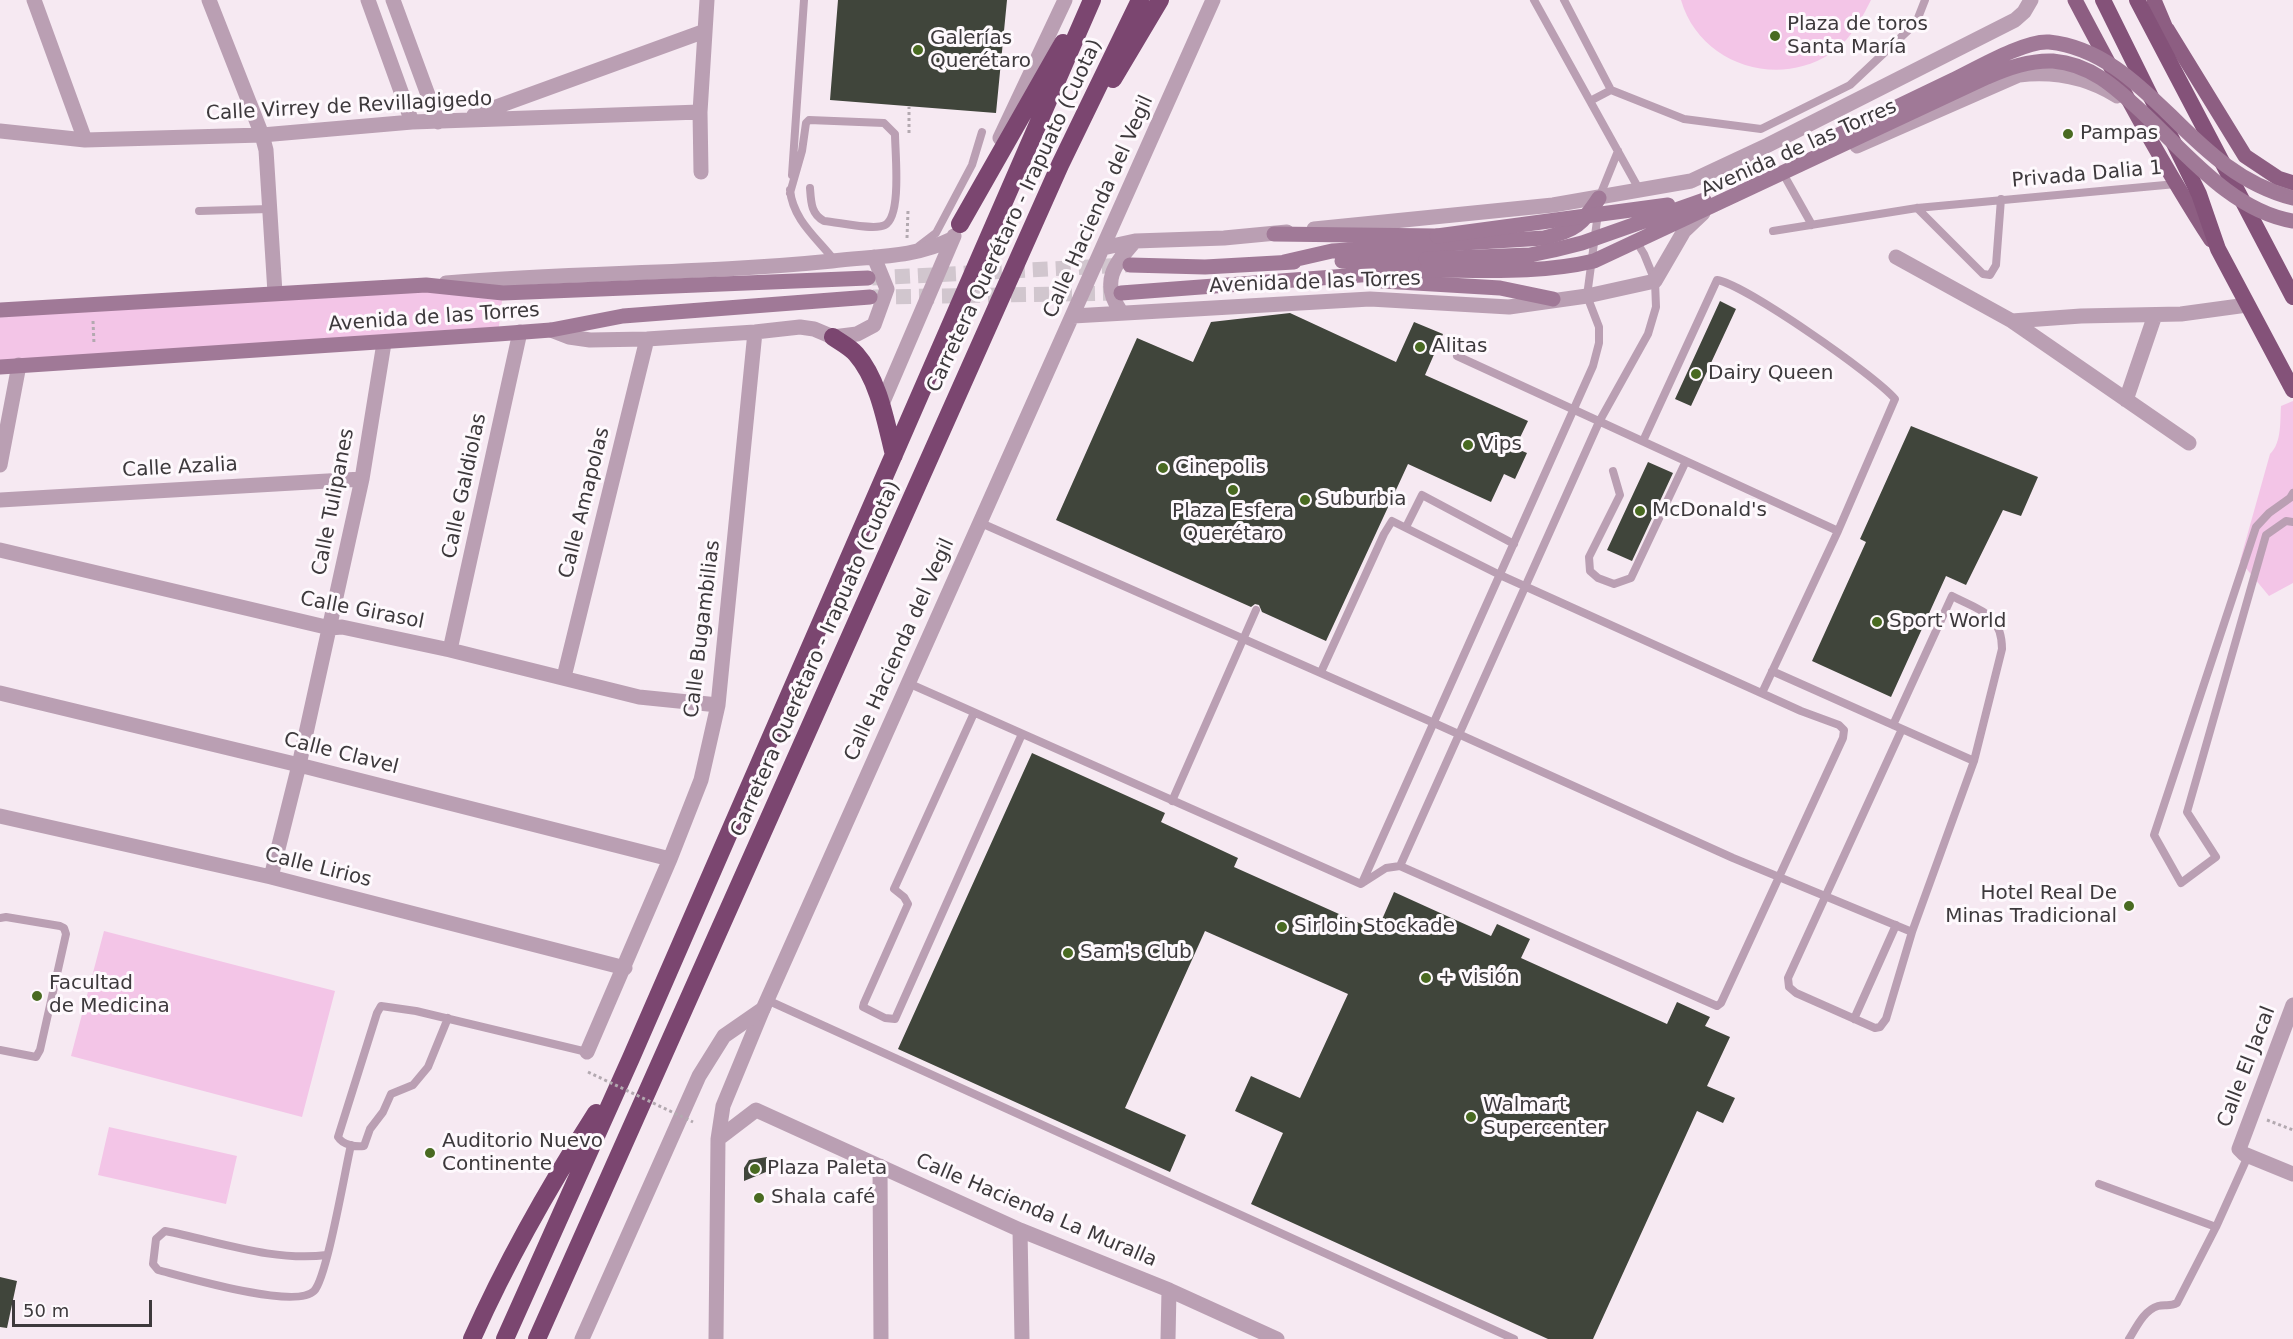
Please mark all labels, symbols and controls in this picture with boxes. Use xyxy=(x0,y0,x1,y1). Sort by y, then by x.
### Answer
place label: Plaza de toros Santa María xyxy=(1787,13,1928,60)
place label: Galerías Querétaro xyxy=(930,27,1031,74)
marker: Plaza de toros Santa María xyxy=(1768,29,1782,43)
street label: Carretera Querétaro - Irapuato (Cuota) xyxy=(922,36,1108,396)
marker: Galerías Querétaro xyxy=(911,43,925,57)
street label: Calle Virrey de Revillagigedo xyxy=(205,88,493,126)
street label: Calle Hacienda del Vegil xyxy=(1039,92,1159,322)
street label: Avenida de las Torres xyxy=(1697,95,1901,203)
place label: Pampas xyxy=(2080,122,2158,146)
marker: Pampas xyxy=(2061,127,2075,141)
street label: Privada Dalia 1 xyxy=(2011,156,2163,194)
street label: Avenida de las Torres xyxy=(1209,267,1421,299)
street label: Avenida de las Torres xyxy=(328,299,540,337)
place label: Alitas xyxy=(1432,335,1487,359)
marker: Alitas xyxy=(1413,340,1427,354)
place label: Dairy Queen xyxy=(1708,362,1833,386)
marker: Dairy Queen xyxy=(1689,367,1703,381)
street label: Calle Galdiolas xyxy=(438,411,492,561)
street label: Calle Amapolas xyxy=(555,425,615,581)
street label: Calle Tulipanes xyxy=(308,426,360,578)
place label: Vips xyxy=(1480,433,1522,457)
marker: Vips xyxy=(1461,438,1475,452)
street label: Calle Azalia xyxy=(122,453,238,483)
place label: Cinepolis xyxy=(1175,456,1266,480)
marker: Cinepolis xyxy=(1156,461,1170,475)
street label: Carretera Querétaro - Irapuato (Cuota) xyxy=(726,477,906,841)
marker: Plaza Esfera Querétaro xyxy=(1226,483,1240,497)
place label: Suburbia xyxy=(1317,488,1406,512)
marker: Suburbia xyxy=(1298,493,1312,507)
place label: McDonald's xyxy=(1652,499,1767,523)
place label: Plaza Esfera Querétaro xyxy=(1172,500,1294,547)
marker: McDonald's xyxy=(1633,504,1647,518)
street label: Calle Hacienda del Vegil xyxy=(840,535,960,765)
street label: Calle Bugambilias xyxy=(680,539,726,719)
street label: Calle Girasol xyxy=(298,587,426,635)
place label: Sport World xyxy=(1889,610,2006,634)
marker: Sport World xyxy=(1870,615,1884,629)
street label: Calle Clavel xyxy=(281,728,401,780)
street label: Calle Lirios xyxy=(262,843,374,893)
place label: Hotel Real De Minas Tradicional xyxy=(1945,882,2117,929)
marker: Hotel Real De Minas Tradicional xyxy=(2122,899,2136,913)
place label: Sirloin Stockade xyxy=(1294,915,1455,939)
marker: Sirloin Stockade xyxy=(1275,920,1289,934)
place label: Sam's Club xyxy=(1080,941,1192,965)
marker: Sam's Club xyxy=(1061,946,1075,960)
place label: + visión xyxy=(1438,966,1519,990)
marker: + visión xyxy=(1419,971,1433,985)
place label: Facultad de Medicina xyxy=(49,972,170,1019)
marker: Facultad de Medicina xyxy=(30,989,44,1003)
street label: Calle El Jacal xyxy=(2213,1003,2281,1131)
place label: Walmart Supercenter xyxy=(1483,1094,1606,1141)
marker: Walmart Supercenter xyxy=(1464,1110,1478,1124)
place label: Auditorio Nuevo Continente xyxy=(442,1130,603,1177)
marker: Auditorio Nuevo Continente xyxy=(423,1146,437,1160)
street label: Calle Hacienda La Muralla xyxy=(912,1149,1160,1273)
place label: Plaza Paleta xyxy=(767,1157,887,1181)
marker: Plaza Paleta xyxy=(748,1162,762,1176)
place label: Shala café xyxy=(771,1186,875,1210)
marker: Shala café xyxy=(752,1191,766,1205)
scale bar xyxy=(15,1288,154,1326)
text: 50 m xyxy=(23,1300,69,1321)

